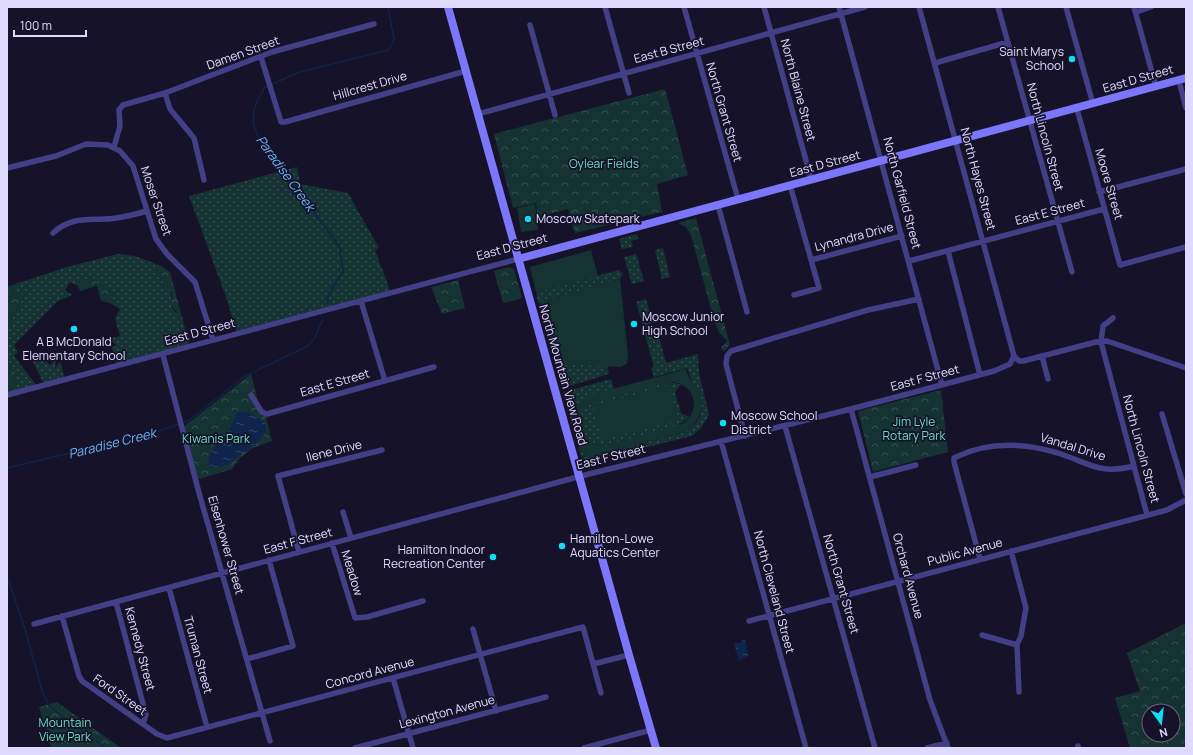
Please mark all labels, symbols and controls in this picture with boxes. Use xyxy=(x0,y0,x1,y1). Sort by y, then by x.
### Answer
scale bar xyxy=(14,12,86,38)
text: 100 m xyxy=(20,17,52,34)
street label: Damen Street xyxy=(204,31,282,74)
street label: East B Street xyxy=(632,32,706,67)
street label: North Blaine Street xyxy=(777,37,820,143)
place label: Saint Marys School xyxy=(999,43,1064,74)
marker: Saint Marys School xyxy=(1067,54,1077,64)
street label: North Grant Street xyxy=(702,60,747,164)
street label: East D Street xyxy=(1101,60,1175,97)
street label: Hillcrest Drive xyxy=(331,67,409,104)
street label: North Lincoln Street xyxy=(1023,81,1068,193)
street label: North Hayes Street xyxy=(957,126,1000,232)
water label: Paradise Creek xyxy=(252,131,321,217)
street label: North Garfield Street xyxy=(879,135,926,251)
street label: East D Street xyxy=(788,146,862,181)
street label: Moore Street xyxy=(1091,146,1128,222)
park label: Oylear Fields xyxy=(569,155,639,172)
street label: Moser Street xyxy=(137,164,176,238)
street label: East E Street xyxy=(1013,194,1087,229)
place label: Moscow Skatepark xyxy=(536,210,641,227)
marker: Moscow Skatepark xyxy=(523,214,533,224)
street label: Lynandra Drive xyxy=(813,218,895,255)
street label: East D Street xyxy=(475,229,549,264)
street label: North Mountain View Road xyxy=(535,302,592,447)
place label: Moscow Junior High School xyxy=(642,308,725,339)
street label: East D Street xyxy=(163,314,237,349)
marker: Moscow Junior High School xyxy=(629,319,639,329)
marker: A B McDonald Elementary School xyxy=(69,324,79,334)
place label: A B McDonald Elementary School xyxy=(22,333,126,364)
street label: East F Street xyxy=(889,360,961,395)
street label: East E Street xyxy=(298,364,372,401)
street label: North Lincoln Street xyxy=(1119,393,1164,505)
place label: Moscow School District xyxy=(731,407,818,438)
park label: Jim Lyle Rotary Park xyxy=(882,413,947,444)
marker: Moscow School District xyxy=(718,418,728,428)
water label: Paradise Creek xyxy=(66,423,160,463)
street label: Vandal Drive xyxy=(1038,429,1108,465)
park label: Kiwanis Park xyxy=(182,430,251,447)
street label: Ilene Drive xyxy=(304,435,364,466)
street label: East F Street xyxy=(575,440,647,473)
street label: Eisenhower Street xyxy=(204,494,249,596)
street label: East F Street xyxy=(262,523,334,558)
street label: North Cleveland Street xyxy=(750,529,799,655)
place label: Hamilton-Lowe Aquatics Center xyxy=(570,530,661,561)
street label: Orchard Avenue xyxy=(889,531,928,621)
street label: North Grant Street xyxy=(819,532,864,636)
street label: Public Avenue xyxy=(925,533,1004,570)
place label: Hamilton Indoor Recreation Center xyxy=(383,541,486,572)
marker: Hamilton-Lowe Aquatics Center xyxy=(557,541,567,551)
street label: Meadow xyxy=(338,548,367,598)
marker: Hamilton Indoor Recreation Center xyxy=(488,552,498,562)
street label: Kennedy Street xyxy=(121,605,160,693)
street label: Truman Street xyxy=(180,614,217,696)
street label: Concord Avenue xyxy=(324,653,416,693)
street label: Ford Street xyxy=(90,670,151,719)
street label: Lexington Avenue xyxy=(397,691,497,732)
north arrow xyxy=(1141,703,1181,743)
park label: Mountain View Park xyxy=(39,714,92,745)
text: N xyxy=(1158,725,1169,741)

